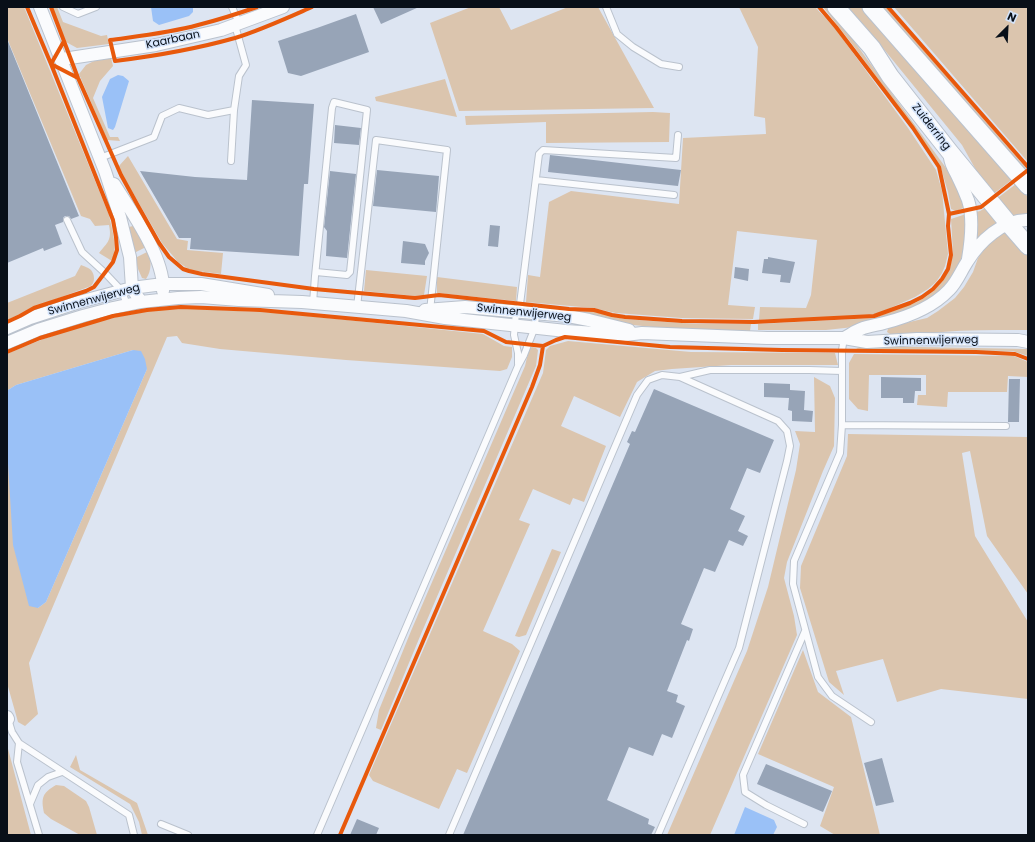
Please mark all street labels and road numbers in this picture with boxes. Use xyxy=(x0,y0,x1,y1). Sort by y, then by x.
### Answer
street label: Kaarbaan xyxy=(145,28,201,52)
street label: Zuiderring xyxy=(909,101,953,153)
street label: Swinnenwijerweg xyxy=(47,281,141,319)
street label: Swinnenwijerweg xyxy=(476,301,572,325)
street label: Swinnenwijerweg xyxy=(884,334,978,348)

